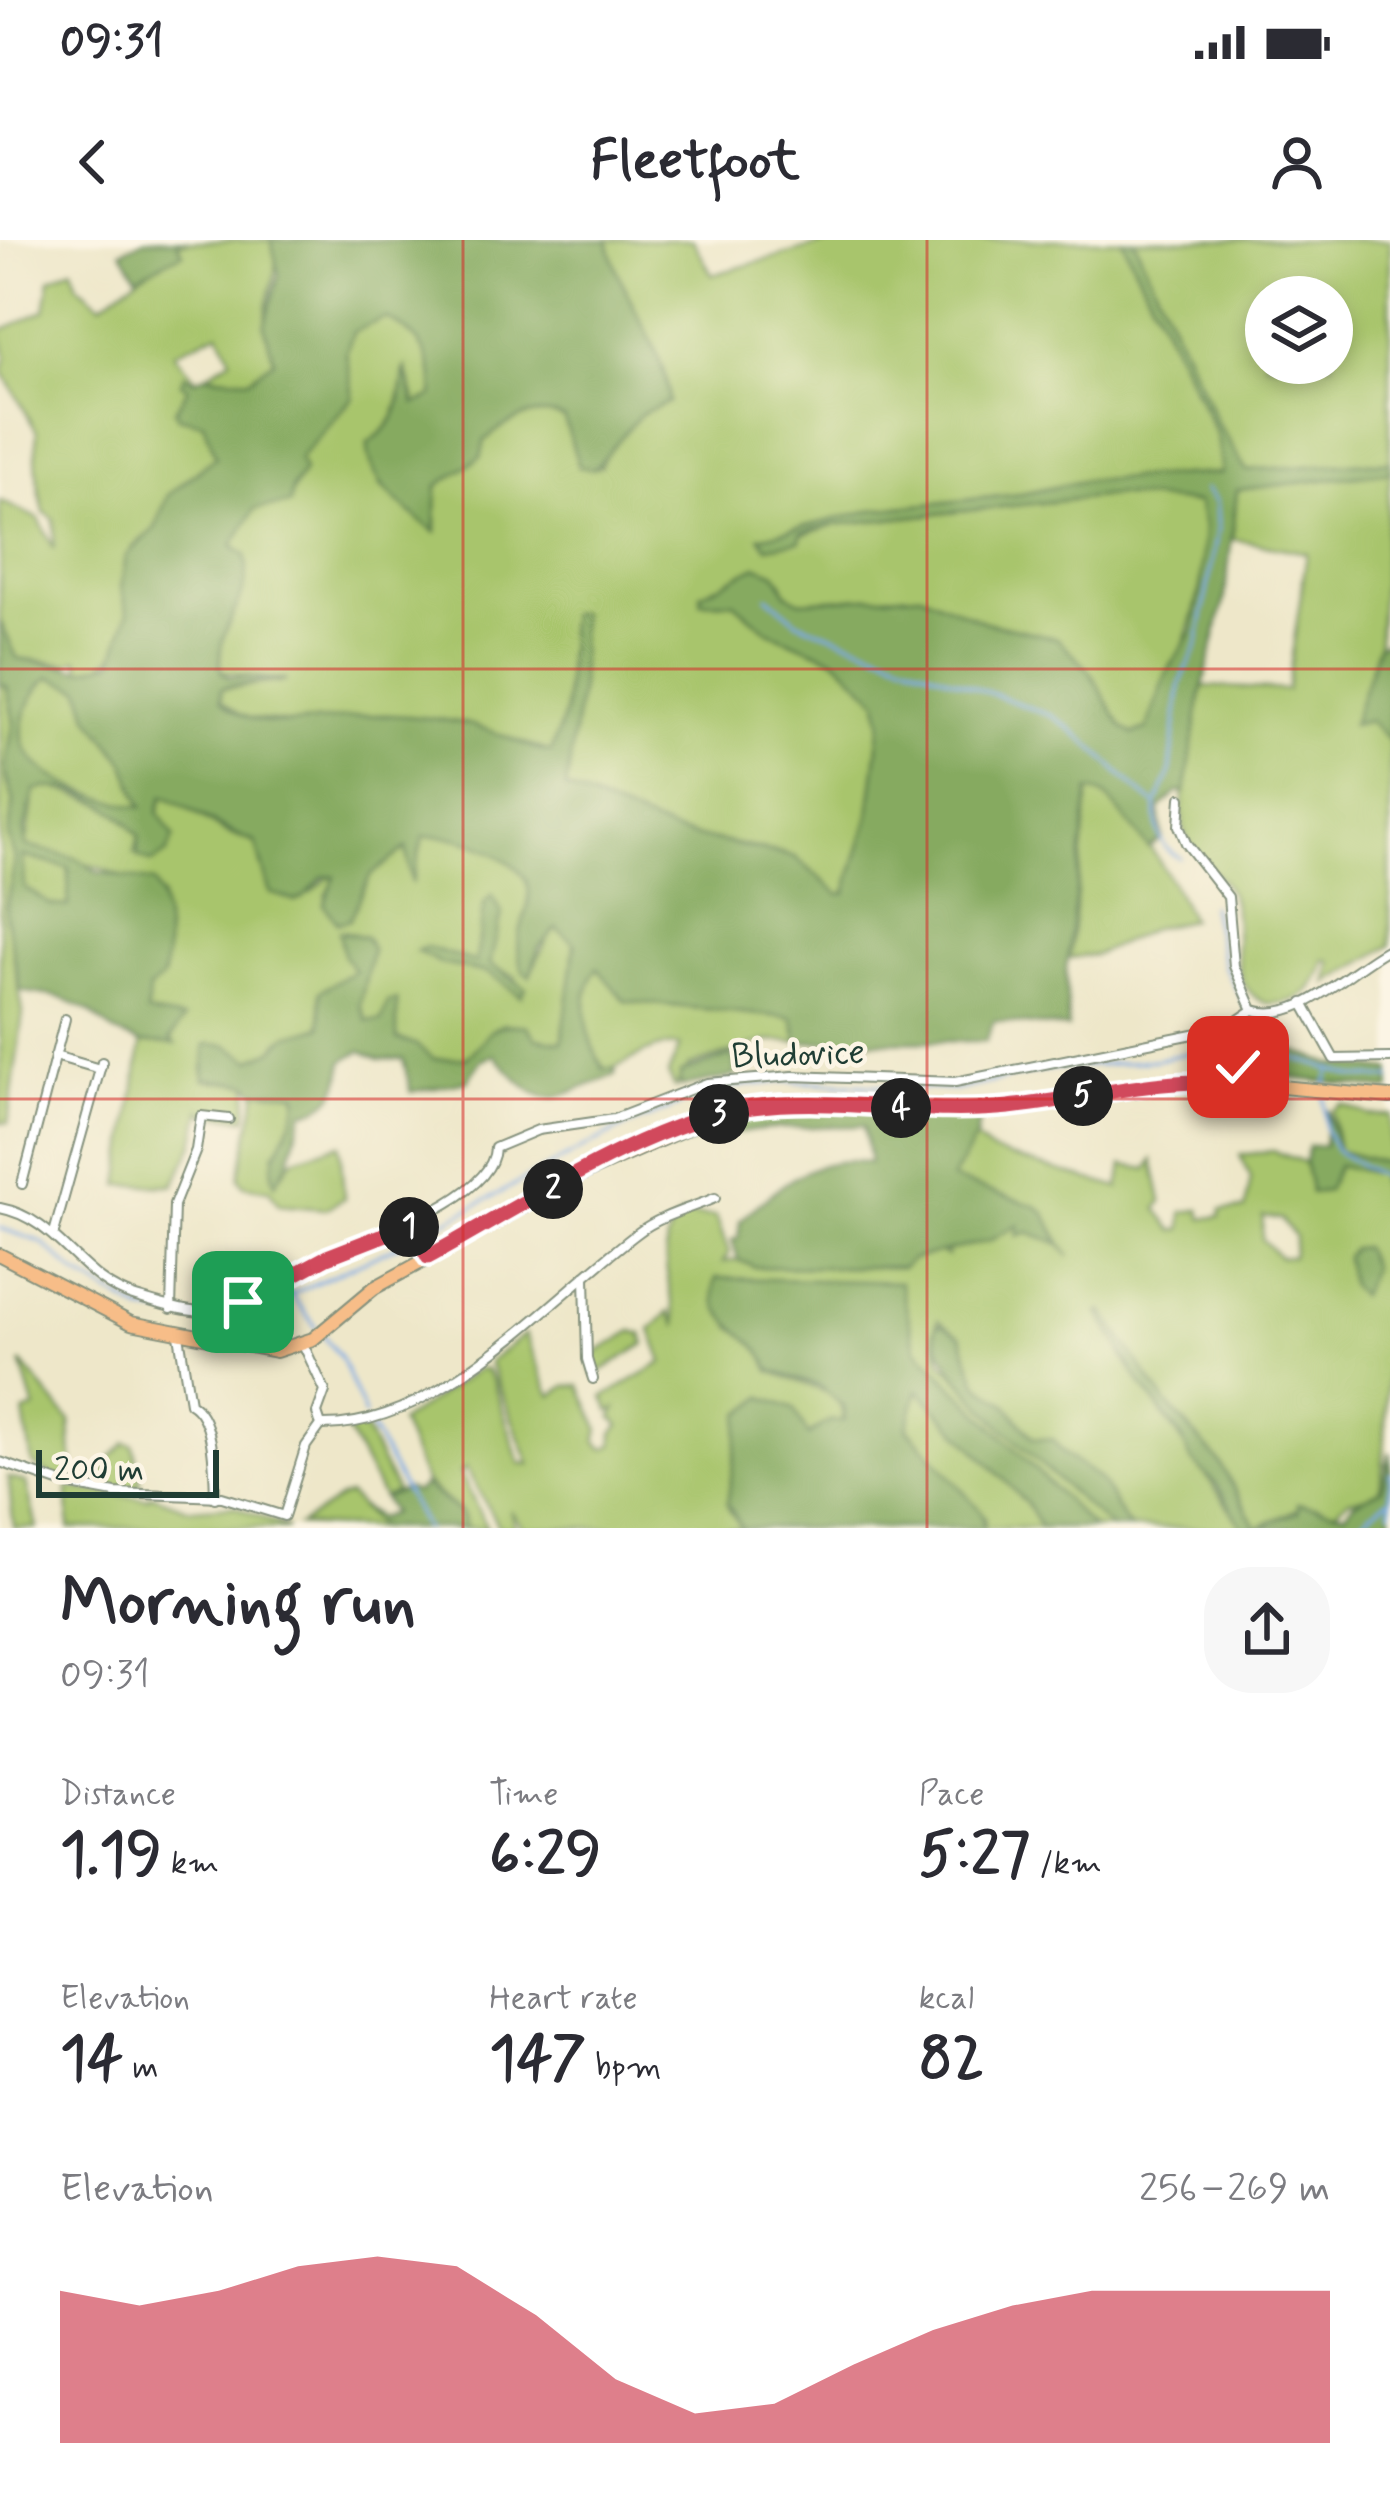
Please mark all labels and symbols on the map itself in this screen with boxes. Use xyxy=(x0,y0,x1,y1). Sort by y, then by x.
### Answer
pin xyxy=(1187,1016,1289,1118)
street label: Bludovice xyxy=(730,1030,866,1081)
pin: 5 xyxy=(1053,1066,1113,1126)
pin: 4 xyxy=(871,1078,931,1138)
pin: 3 xyxy=(689,1084,749,1144)
pin: 2 xyxy=(523,1159,583,1219)
pin: 1 xyxy=(379,1197,439,1257)
pin xyxy=(192,1251,294,1353)
scale bar xyxy=(36,1444,219,1497)

